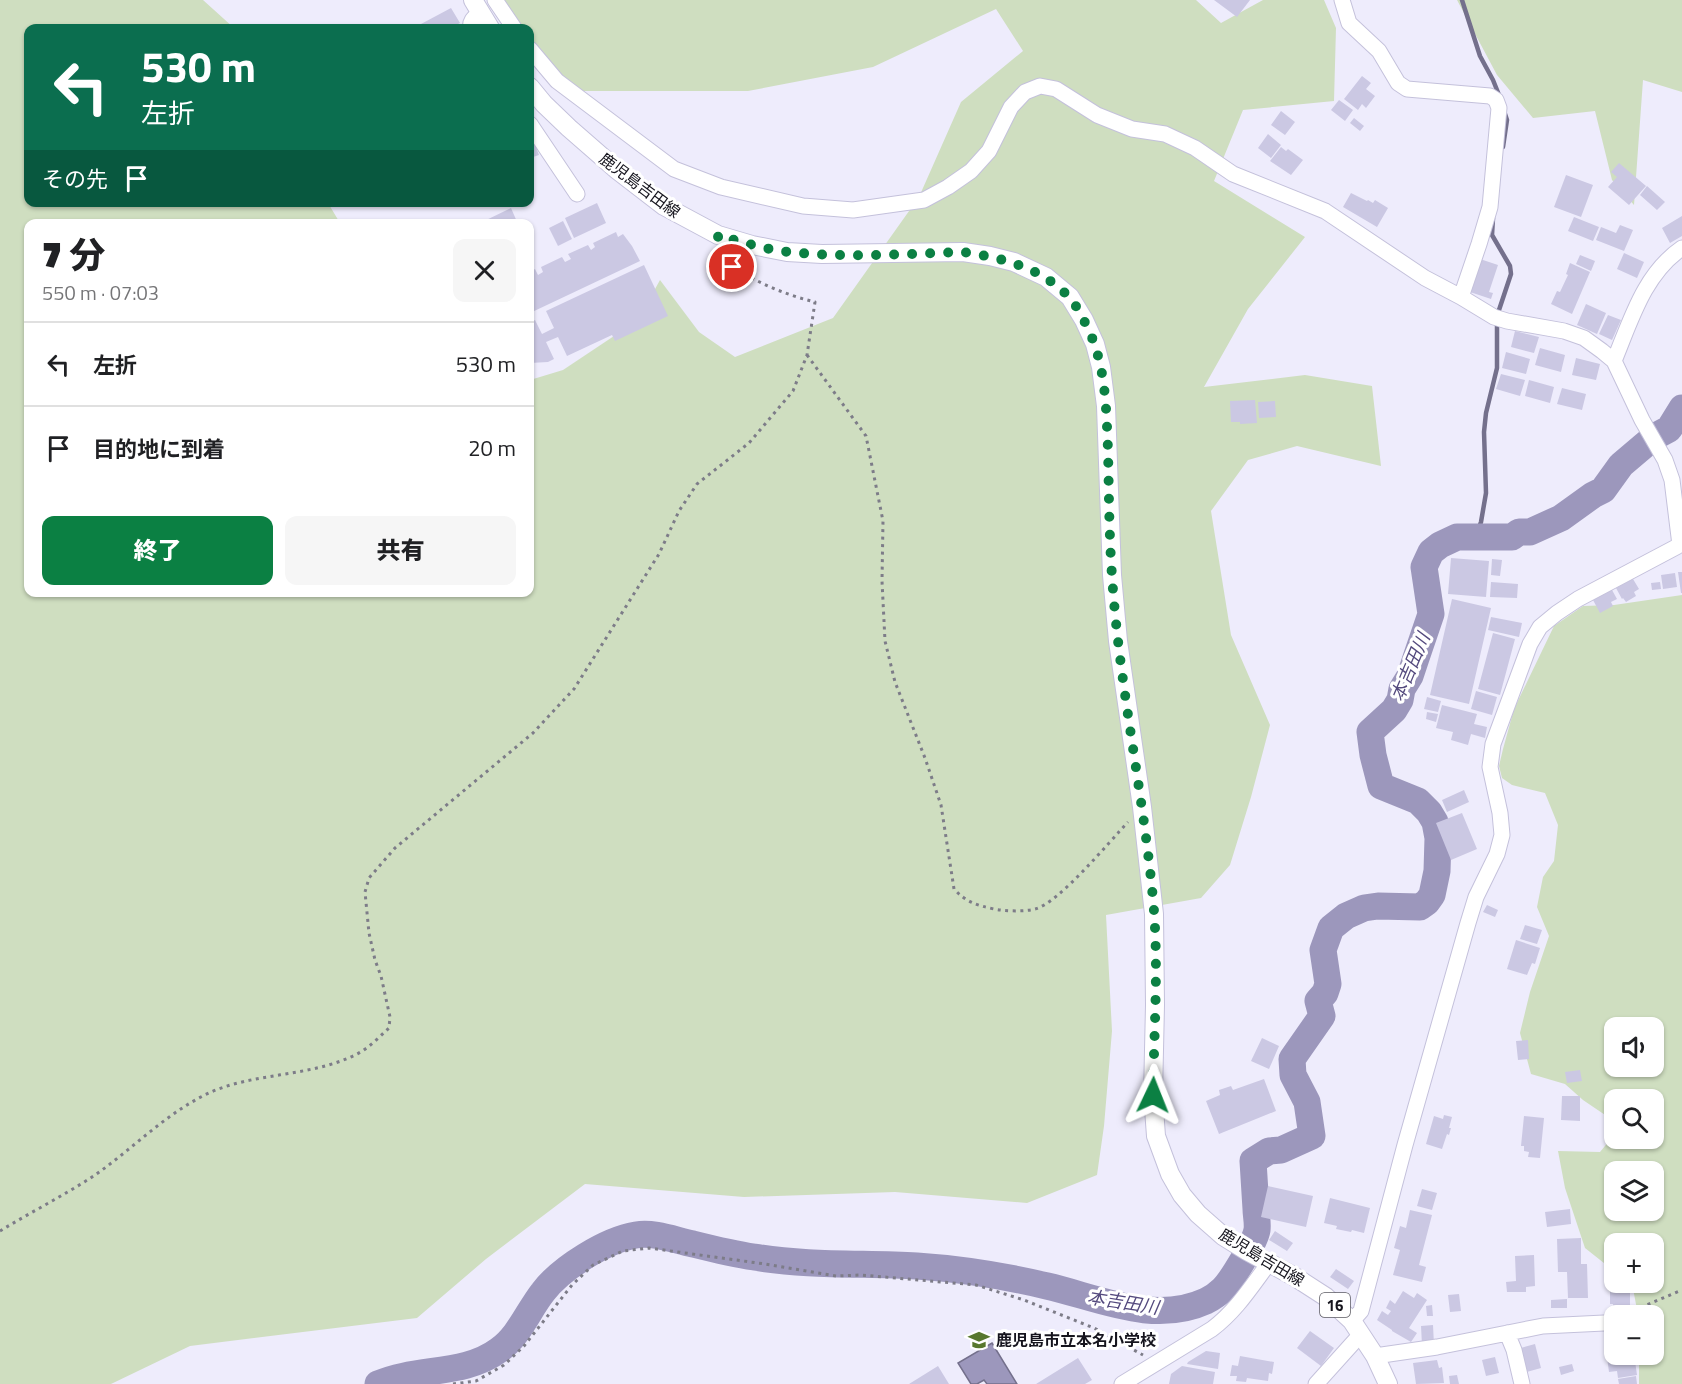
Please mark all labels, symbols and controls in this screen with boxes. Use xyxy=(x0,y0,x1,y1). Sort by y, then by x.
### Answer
text: 530 m xyxy=(141,34,256,98)
icon: left xyxy=(42,48,120,126)
text: 左折 xyxy=(141,92,195,133)
street label: 鹿児島吉田線 xyxy=(594,147,686,223)
text: その先 xyxy=(42,162,108,196)
icon: arrive xyxy=(120,162,153,195)
text: 7 分 xyxy=(42,227,106,282)
button: close xyxy=(453,239,516,302)
pin xyxy=(706,241,757,292)
icon: arrive xyxy=(715,250,748,283)
text: 550 m · 07:03 xyxy=(42,277,159,308)
text: 530 m xyxy=(456,347,516,381)
icon: left xyxy=(42,348,75,381)
text: 左折 xyxy=(93,348,137,382)
text: 20 m xyxy=(468,431,516,465)
icon: arrive xyxy=(42,432,75,465)
text: 目的地に到着 xyxy=(93,432,225,466)
button: 終了 xyxy=(42,516,273,585)
button: 共有 xyxy=(285,516,516,585)
water label: 本吉田川 xyxy=(1384,627,1437,705)
map controls xyxy=(1604,1017,1664,1365)
button: sound xyxy=(1604,1017,1664,1077)
position arrow xyxy=(1121,1063,1185,1127)
button: search xyxy=(1604,1089,1664,1149)
button: layers xyxy=(1604,1161,1664,1221)
street label: 鹿児島吉田線 xyxy=(1215,1222,1309,1292)
button: + xyxy=(1604,1233,1664,1293)
water label: 本吉田川 xyxy=(1085,1283,1163,1321)
road number: 16 xyxy=(1320,1293,1350,1317)
button: − xyxy=(1604,1305,1664,1365)
school or university icon: 鹿児島市立本名小学校 xyxy=(967,1328,991,1352)
place label: 鹿児島市立本名小学校 xyxy=(996,1328,1156,1352)

